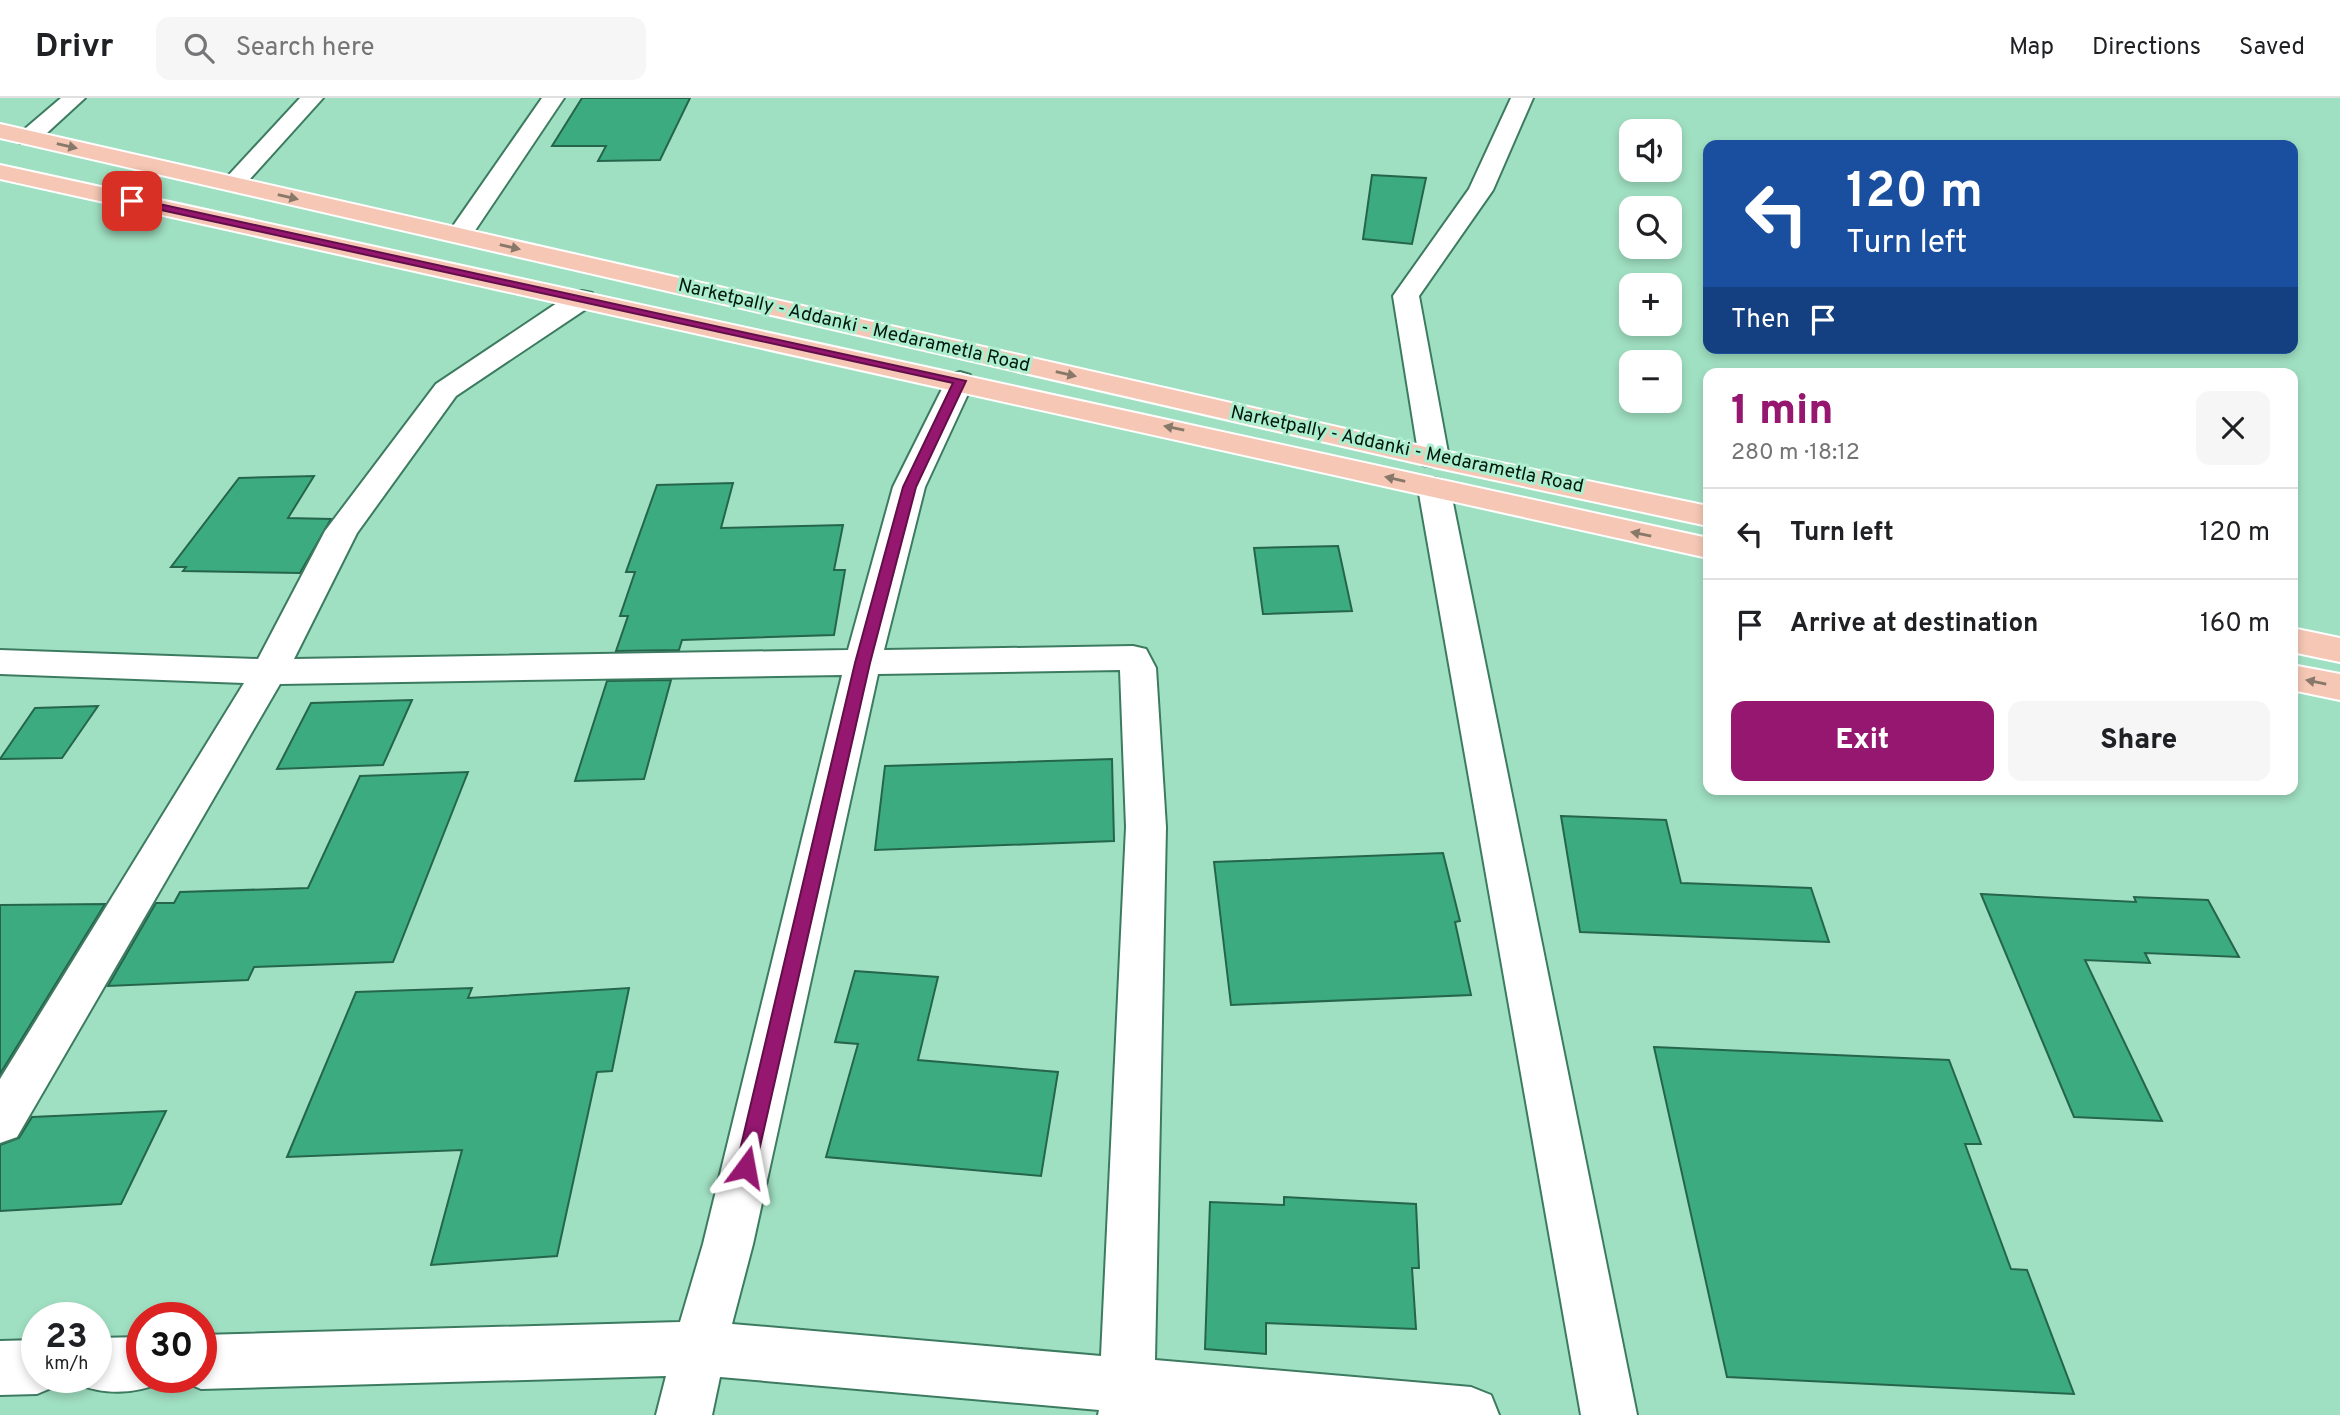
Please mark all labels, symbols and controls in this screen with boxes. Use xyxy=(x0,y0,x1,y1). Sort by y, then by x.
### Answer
search box xyxy=(156,17,646,80)
text: Drivr xyxy=(35,27,114,69)
icon: search xyxy=(180,29,218,67)
text: Search here xyxy=(236,32,375,65)
text: Map xyxy=(2009,33,2054,63)
text: Directions xyxy=(2092,33,2201,63)
text: Saved xyxy=(2239,33,2305,63)
map controls xyxy=(1619,119,1682,413)
button: sound xyxy=(1619,119,1682,182)
one-way arrow xyxy=(56,141,78,152)
text: 120 m xyxy=(1846,163,1983,225)
icon: left xyxy=(1731,168,1822,259)
pin xyxy=(102,171,162,231)
icon: arrive xyxy=(113,182,151,220)
one-way arrow xyxy=(277,191,299,202)
button: search xyxy=(1619,196,1682,259)
text: Turn left xyxy=(1846,224,1967,264)
one-way arrow xyxy=(499,242,521,253)
button: + xyxy=(1619,273,1682,336)
street label: Narketpally - Addanki - Medarametla Road xyxy=(676,274,1032,378)
icon: arrive xyxy=(1804,301,1842,339)
text: Then xyxy=(1731,304,1790,337)
button: − xyxy=(1619,350,1682,413)
one-way arrow xyxy=(1055,369,1077,380)
text: 1 min xyxy=(1731,386,1834,439)
button: close xyxy=(2196,391,2270,465)
street label: Narketpally - Addanki - Medarametla Road xyxy=(1228,401,1586,499)
one-way arrow xyxy=(1163,422,1185,433)
text: 280 m · 18:12 xyxy=(1731,439,1860,468)
one-way arrow xyxy=(1384,473,1406,484)
icon: left xyxy=(1731,515,1769,553)
text: Turn left xyxy=(1790,517,1894,550)
text: 120 m xyxy=(2200,517,2270,550)
one-way arrow xyxy=(1630,528,1652,539)
icon: arrive xyxy=(1731,606,1769,644)
text: Arrive at destination xyxy=(1790,608,2038,641)
text: 160 m xyxy=(2200,608,2270,641)
one-way arrow xyxy=(2305,676,2327,687)
button: Exit xyxy=(1731,701,1994,781)
button: Share xyxy=(2008,701,2270,781)
position arrow xyxy=(709,1130,783,1204)
speed limit sign: 30 xyxy=(126,1302,217,1393)
text: 23 xyxy=(45,1316,88,1360)
text: km/h xyxy=(45,1353,88,1376)

